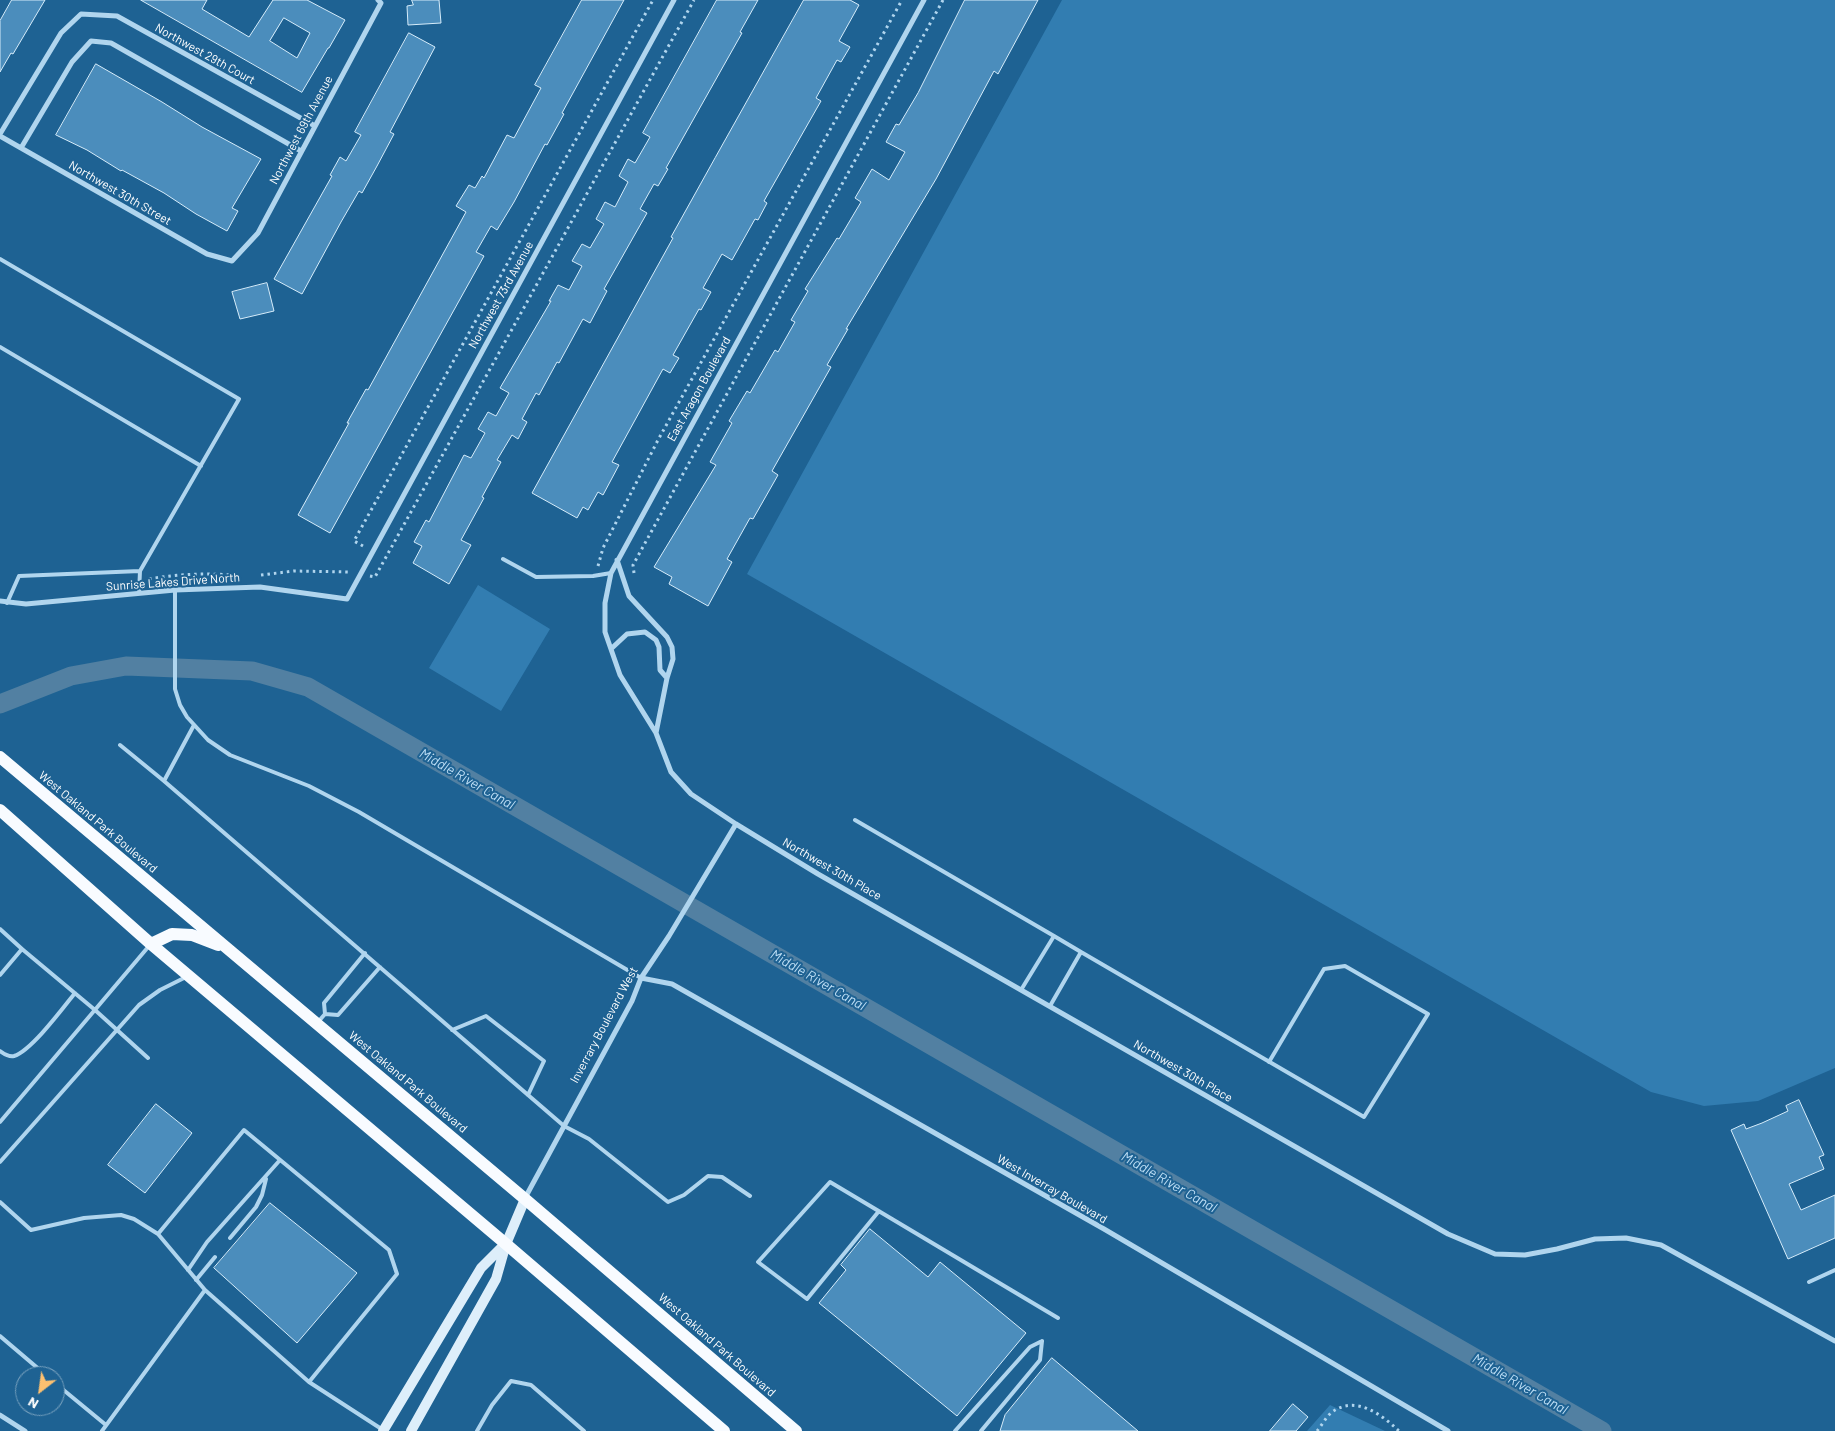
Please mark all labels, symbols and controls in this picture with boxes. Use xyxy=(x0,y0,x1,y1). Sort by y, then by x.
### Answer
street label: Northwest 29th Court xyxy=(152,20,258,88)
street label: Northwest 69th Avenue xyxy=(266,73,336,187)
street label: Northwest 30th Street xyxy=(66,158,174,228)
street label: Northwest 73rd Avenue xyxy=(466,239,536,351)
street label: East Aragon Boulevard xyxy=(664,334,734,444)
street label: Sunrise Lakes Drive North xyxy=(106,570,240,594)
water label: Middle River Canal xyxy=(416,745,518,813)
street label: West Oakland Park Boulevard xyxy=(36,768,160,876)
street label: Northwest 30th Place xyxy=(780,835,884,903)
water label: Middle River Canal xyxy=(767,946,869,1014)
street label: Inverrary Boulevard West xyxy=(567,964,641,1086)
street label: West Oakland Park Boulevard xyxy=(346,1028,470,1136)
street label: Northwest 30th Place xyxy=(1131,1037,1235,1105)
water label: Middle River Canal xyxy=(1118,1148,1220,1216)
street label: West Inverray Boulevard xyxy=(994,1152,1110,1226)
street label: West Oakland Park Boulevard xyxy=(655,1290,779,1400)
water label: Middle River Canal xyxy=(1469,1350,1571,1418)
north arrow xyxy=(15,1366,65,1416)
text: N xyxy=(24,1394,41,1413)

